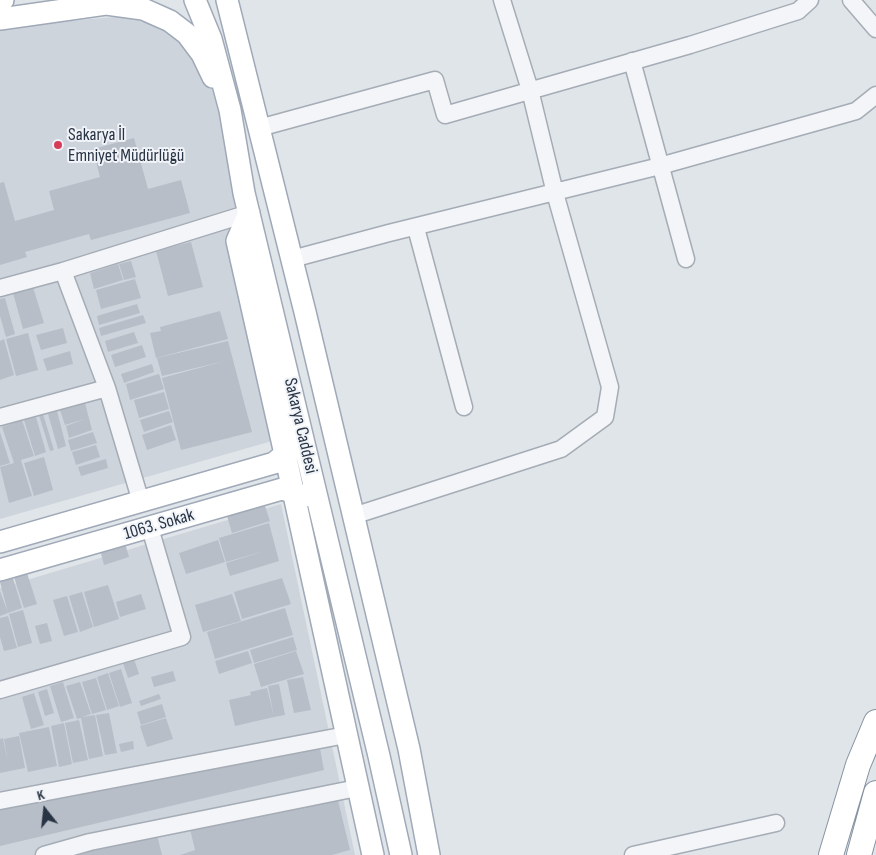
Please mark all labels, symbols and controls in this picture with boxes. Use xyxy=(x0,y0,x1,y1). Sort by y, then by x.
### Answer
place label: Sakarya İl Emniyet Müdürlüğü xyxy=(68,124,184,166)
marker: Sakarya İl Emniyet Müdürlüğü xyxy=(52,139,64,151)
street label: Sakarya Caddesi xyxy=(278,376,322,476)
street label: 1063. Sokak xyxy=(121,505,197,545)
north arrow xyxy=(20,785,70,835)
text: K xyxy=(35,786,46,804)

